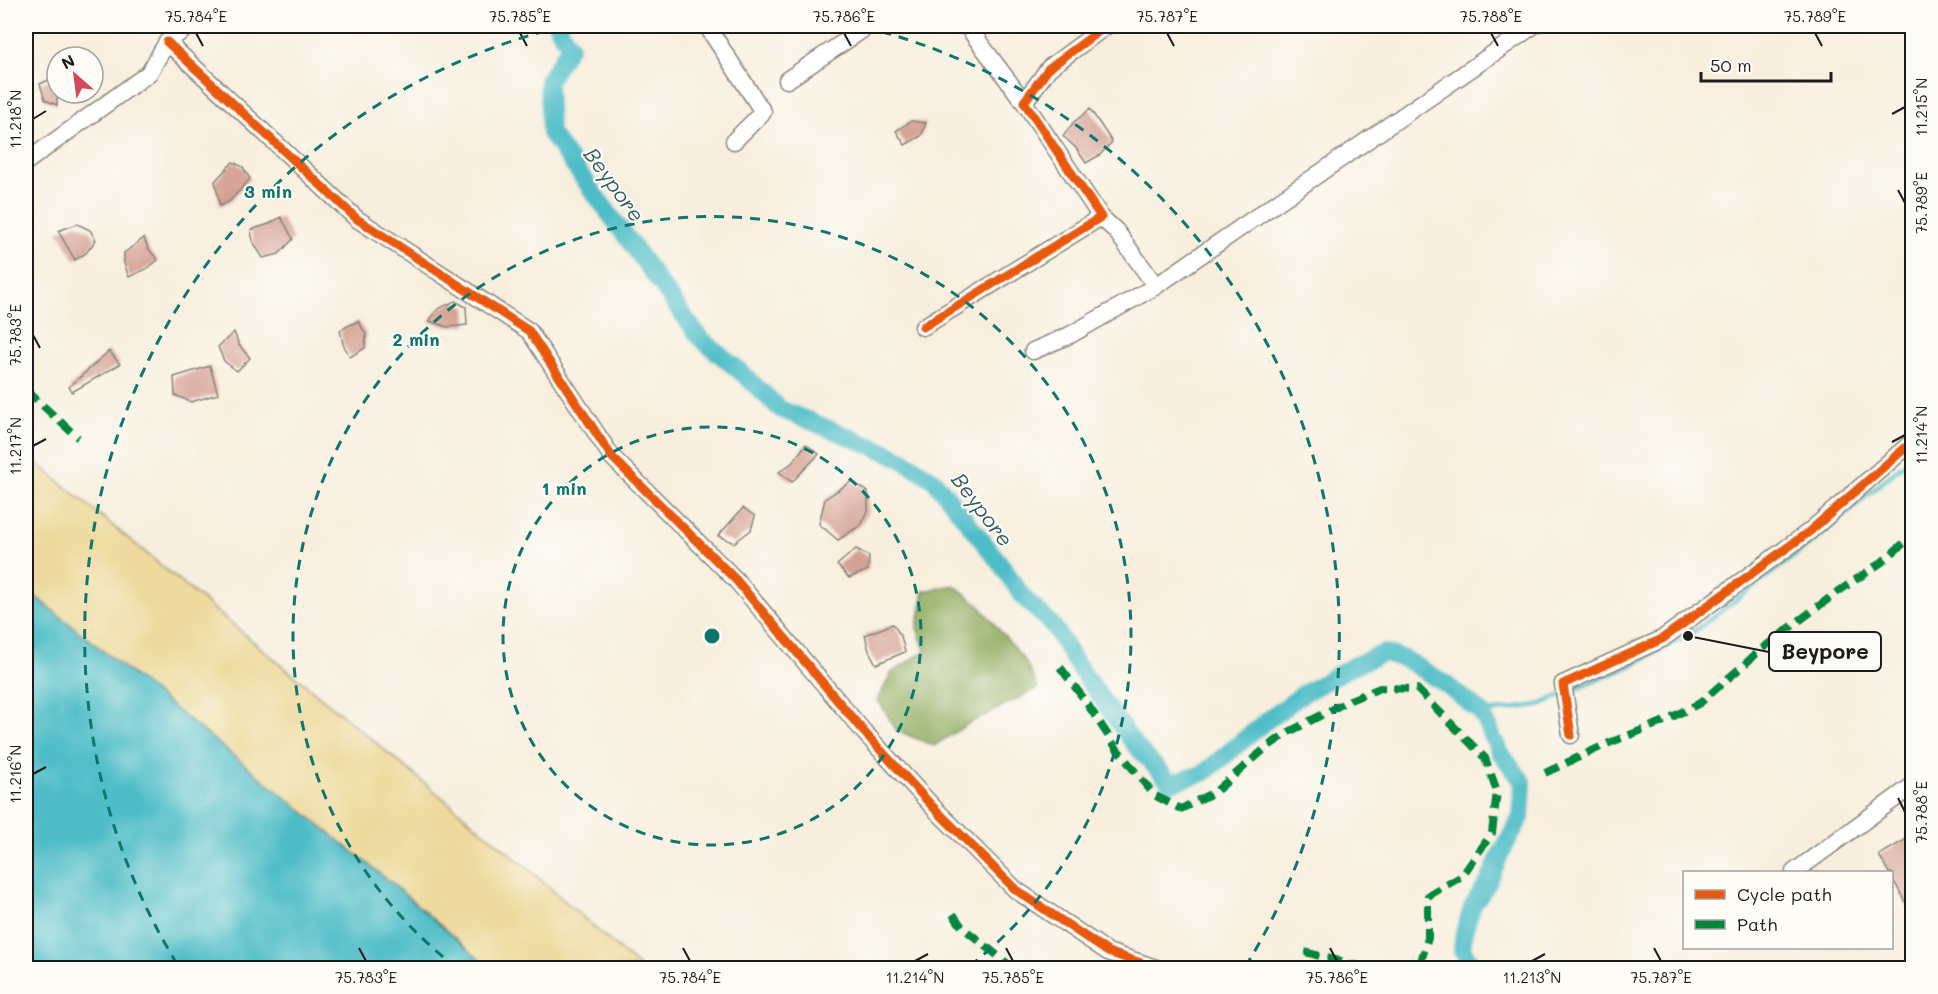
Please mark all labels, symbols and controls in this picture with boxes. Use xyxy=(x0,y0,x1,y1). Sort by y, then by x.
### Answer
text: 75.784°E xyxy=(165,6,227,26)
text: 75.785°E xyxy=(489,6,551,26)
text: 75.786°E xyxy=(813,6,876,26)
text: 75.787°E xyxy=(1136,6,1198,26)
text: 75.788°E xyxy=(1460,6,1523,26)
text: 75.789°E xyxy=(1784,6,1846,26)
north arrow xyxy=(45,45,105,105)
scale bar xyxy=(1701,45,1832,83)
text: N xyxy=(57,49,78,73)
text: 50 m xyxy=(1710,53,1752,77)
text: 11.215°N xyxy=(1911,78,1931,136)
text: 11.218°N xyxy=(5,90,25,148)
water label: Beypore xyxy=(579,141,651,227)
text: 75.789°E xyxy=(1911,172,1931,234)
text: 3 min xyxy=(244,179,292,203)
text: 75.783°E xyxy=(5,304,25,366)
text: 2 min xyxy=(392,327,440,351)
text: 11.214°N xyxy=(1911,406,1931,464)
text: 11.217°N xyxy=(5,417,25,475)
water label: Beypore xyxy=(946,467,1020,551)
text: 1 min xyxy=(541,476,587,500)
centre of rings xyxy=(702,626,722,646)
callout: Beypore xyxy=(1769,632,1881,671)
text: Beypore xyxy=(1781,637,1869,665)
text: 11.216°N xyxy=(5,745,25,803)
text: 75.788°E xyxy=(1911,780,1931,843)
legend xyxy=(1683,871,1893,949)
text: Cycle path xyxy=(1737,882,1832,906)
text: Path xyxy=(1737,912,1777,936)
text: 75.783°E xyxy=(335,967,397,987)
text: 75.784°E xyxy=(659,967,721,987)
text: 11.214°N xyxy=(886,967,944,987)
text: 75.785°E xyxy=(982,967,1044,987)
text: 75.786°E xyxy=(1306,967,1369,987)
text: 11.213°N xyxy=(1503,967,1561,987)
text: 75.787°E xyxy=(1630,967,1692,987)

